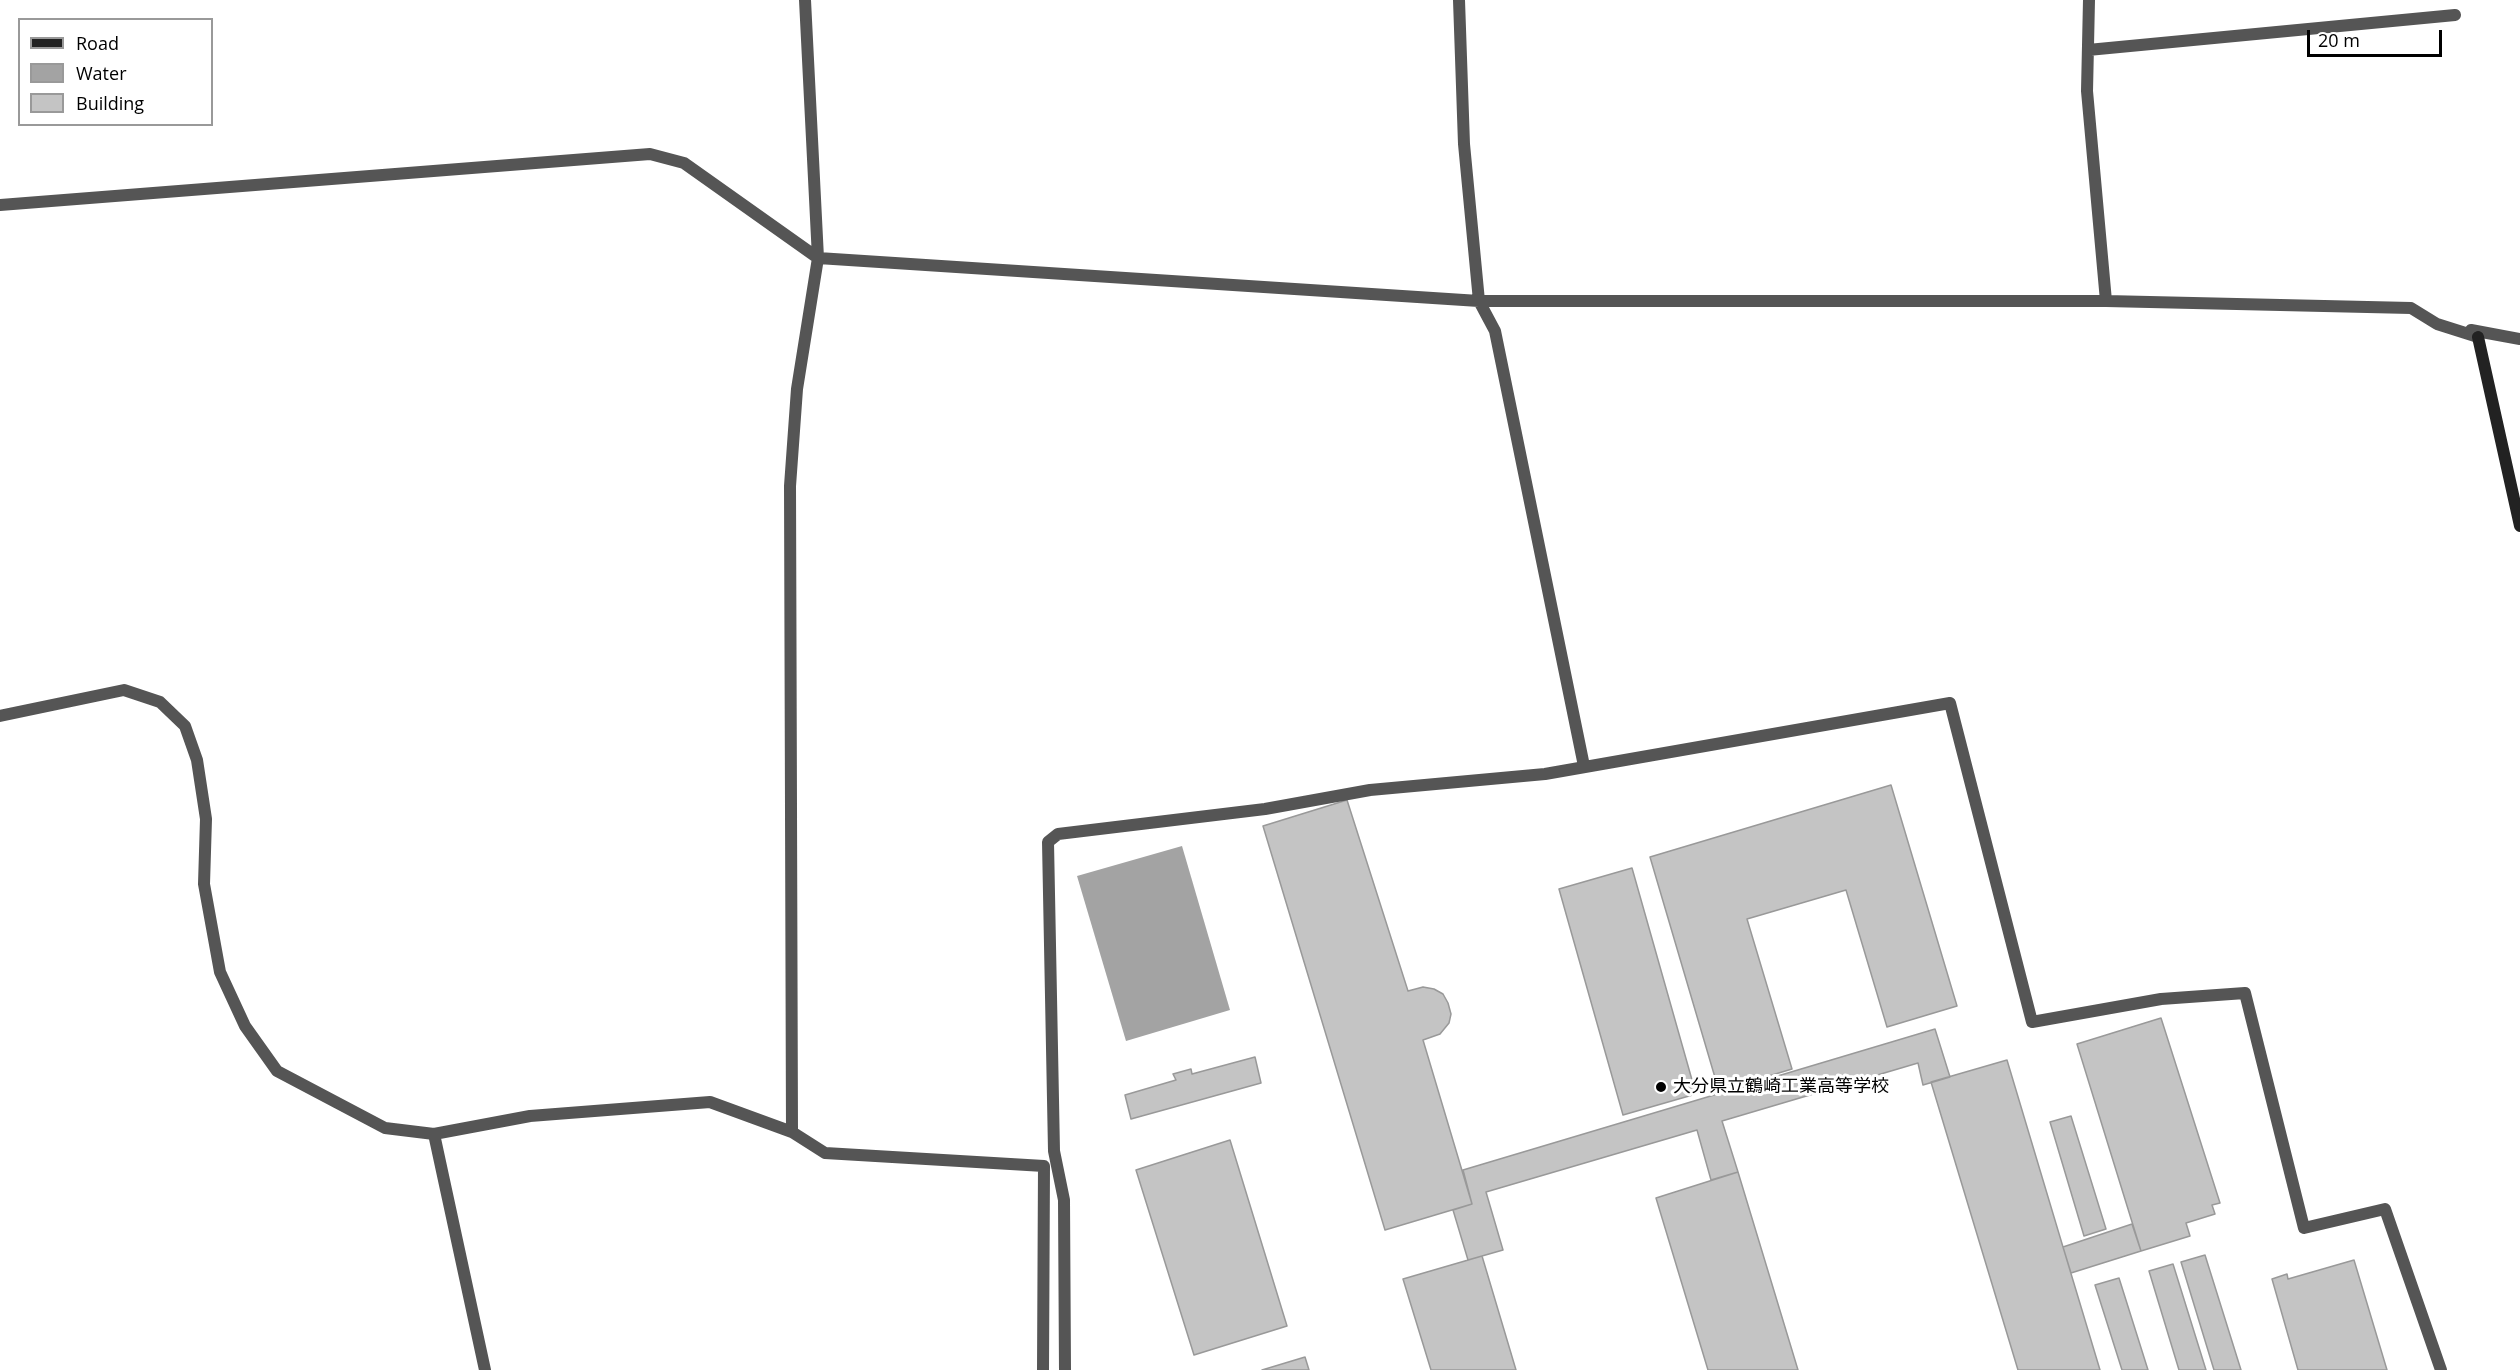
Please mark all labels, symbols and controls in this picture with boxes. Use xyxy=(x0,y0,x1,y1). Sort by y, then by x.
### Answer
legend xyxy=(18,18,213,126)
scale bar xyxy=(2310,18,2445,56)
text: 20 m xyxy=(2318,28,2360,52)
text: Road xyxy=(76,31,119,55)
text: Water xyxy=(76,61,127,85)
text: Building xyxy=(76,91,144,115)
place label: 大分県立鶴崎工業高等学校 xyxy=(1673,1076,1889,1098)
marker: 大分県立鶴崎工業高等学校 xyxy=(1654,1080,1668,1094)

